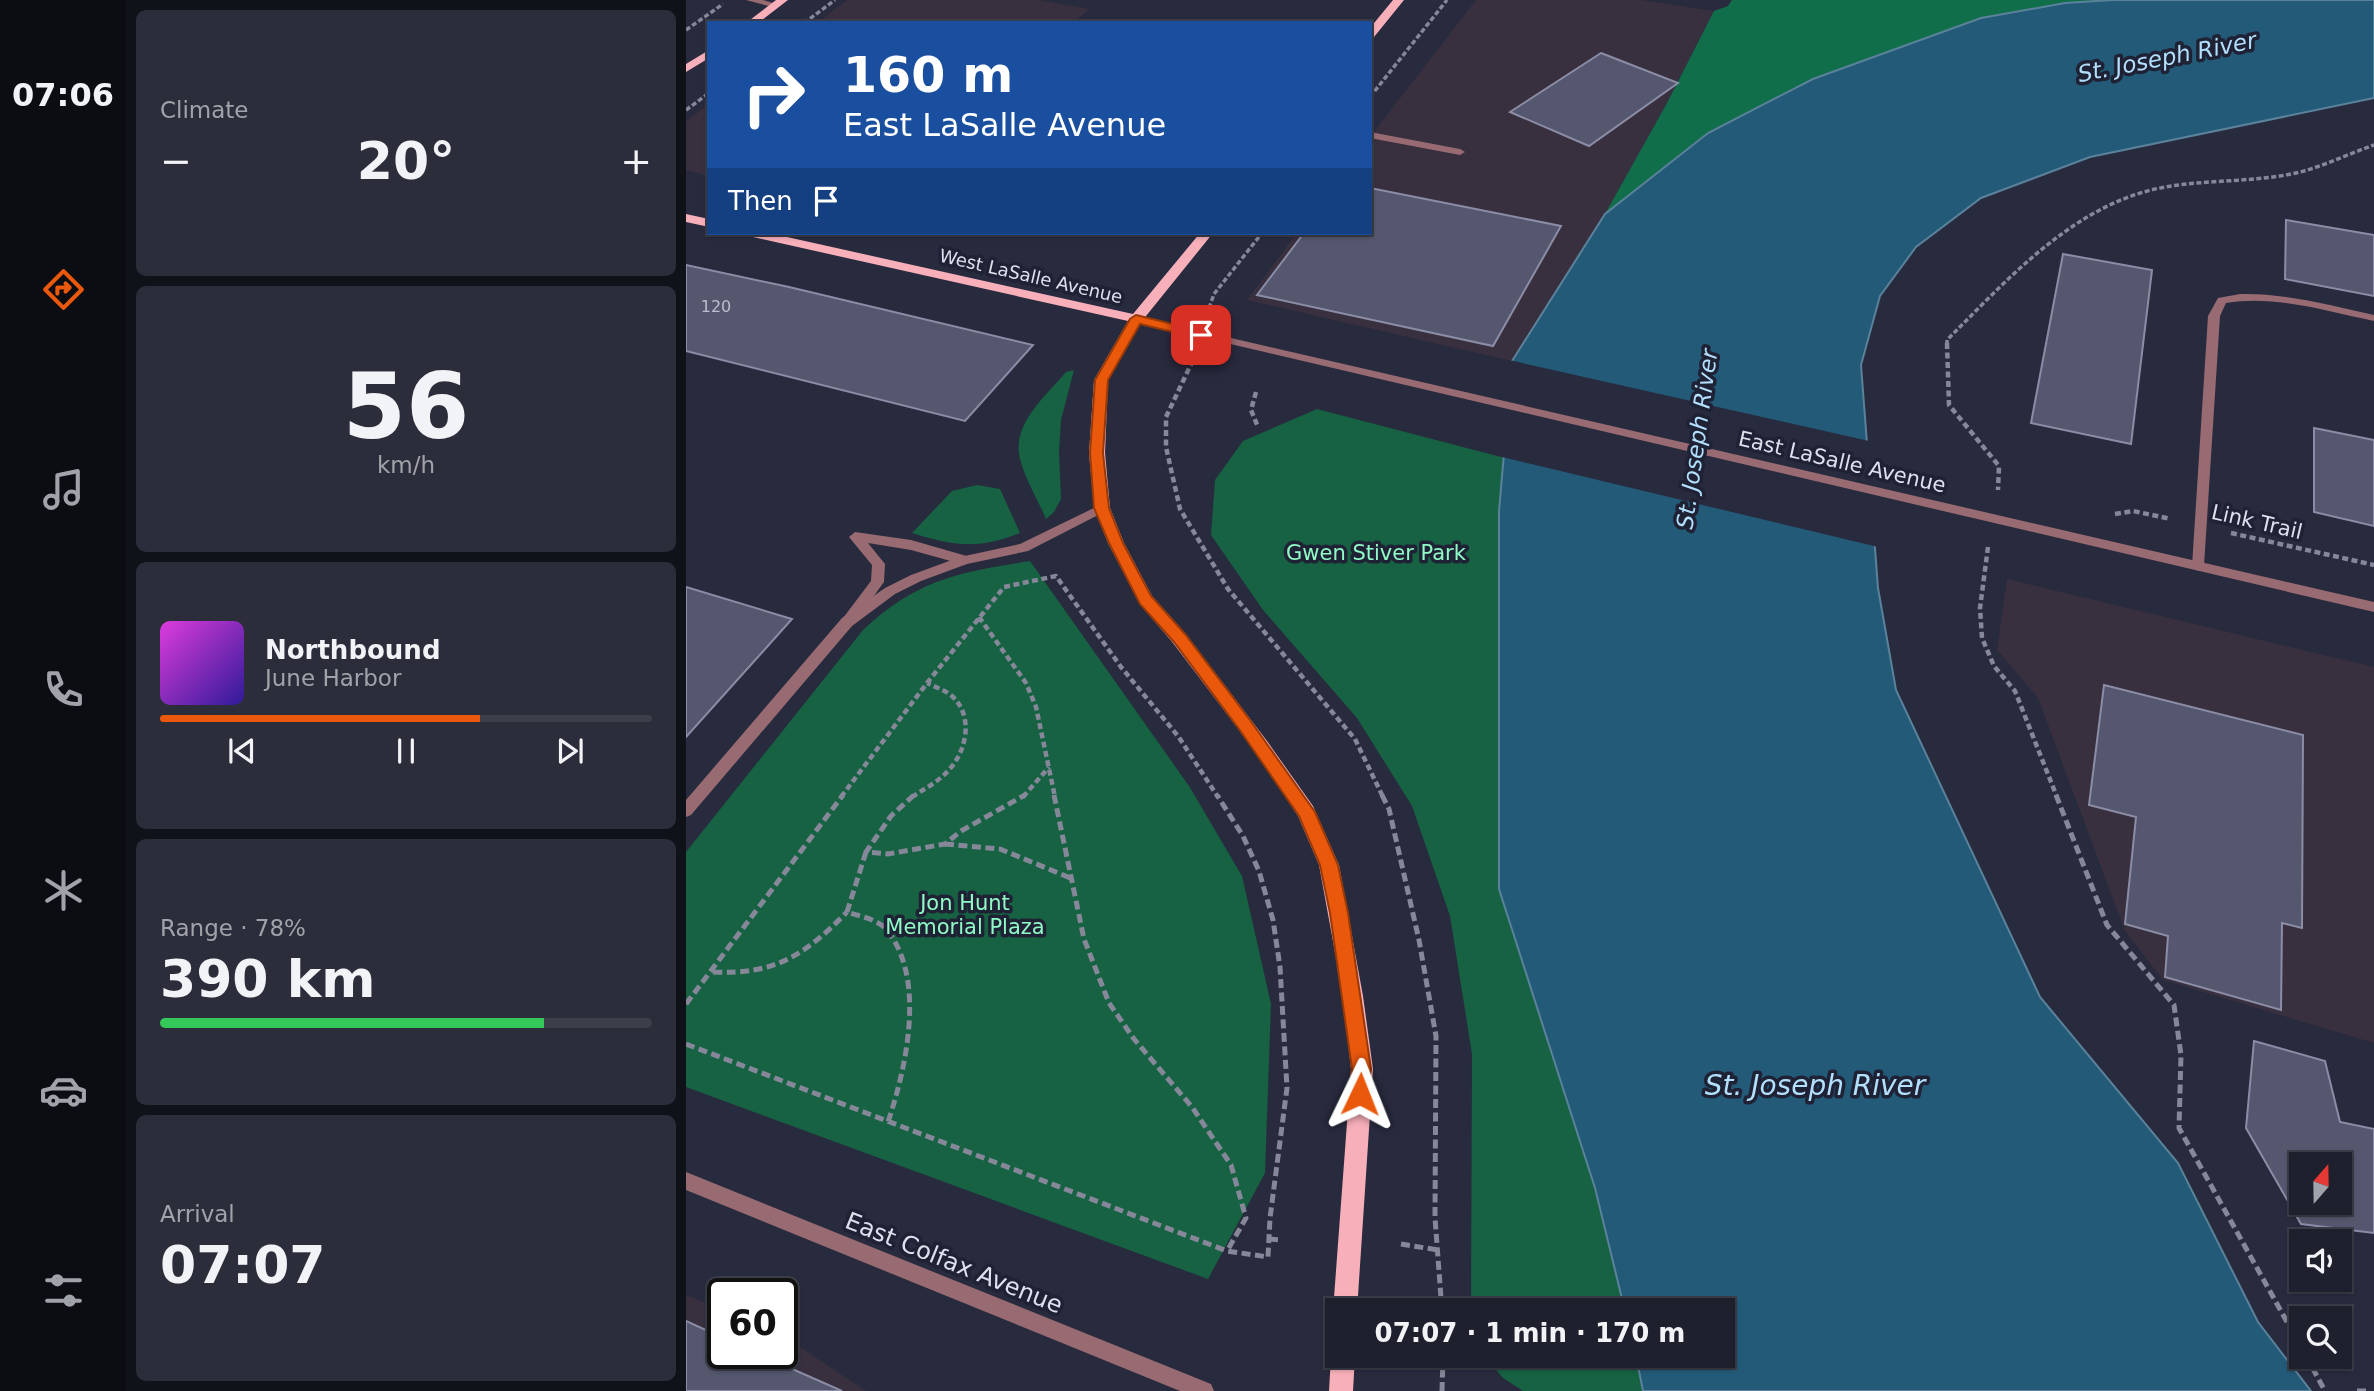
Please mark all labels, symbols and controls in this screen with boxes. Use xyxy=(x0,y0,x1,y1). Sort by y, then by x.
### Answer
water label: St. Joseph River xyxy=(2076,27,2260,87)
text: 160 m xyxy=(843,47,1013,104)
icon: right xyxy=(728,49,819,140)
text: 07:06 xyxy=(12,76,114,114)
text: Climate xyxy=(160,97,249,123)
text: East LaSalle Avenue xyxy=(843,106,1166,144)
text: 20° xyxy=(357,131,455,191)
text: − xyxy=(160,139,192,183)
text: + xyxy=(620,139,652,183)
icon: arrive xyxy=(807,182,845,220)
text: Then xyxy=(728,186,793,216)
street label: West LaSalle Avenue xyxy=(937,245,1125,307)
icon: directions xyxy=(39,265,88,314)
house number: 120 xyxy=(701,297,731,316)
pin xyxy=(1171,305,1231,365)
icon: arrive xyxy=(1182,316,1220,354)
water label: St. Joseph River xyxy=(1672,346,1723,531)
text: 56 xyxy=(343,354,469,459)
street label: East LaSalle Avenue xyxy=(1736,426,1948,498)
text: km/h xyxy=(377,452,435,478)
icon: music xyxy=(39,465,88,514)
street label: Link Trail xyxy=(2209,500,2305,544)
park label: Gwen Stiver Park xyxy=(1286,541,1467,565)
text: Northbound xyxy=(265,635,441,665)
icon: phone xyxy=(39,665,88,714)
text: June Harbor xyxy=(265,665,401,691)
icon: previous xyxy=(223,732,261,770)
icon: pause xyxy=(387,732,425,770)
icon: next xyxy=(551,732,589,770)
icon: climate xyxy=(39,866,88,915)
park label: Jon Hunt Memorial Plaza xyxy=(885,891,1045,939)
text: Range · 78% xyxy=(160,915,306,941)
text: 390 km xyxy=(160,949,375,1009)
position arrow xyxy=(1323,1057,1397,1131)
icon: car xyxy=(39,1066,88,1115)
water label: St. Joseph River xyxy=(1705,1069,1927,1102)
north arrow xyxy=(2289,1152,2352,1214)
map controls xyxy=(2289,1152,2352,1369)
text: Arrival xyxy=(160,1201,235,1227)
street label: East Colfax Avenue xyxy=(841,1207,1067,1319)
button: sound xyxy=(2289,1229,2352,1292)
text: 07:07 xyxy=(160,1235,326,1295)
icon: filters xyxy=(39,1266,88,1315)
speed limit sign: 60 xyxy=(707,1278,798,1369)
button: search xyxy=(2289,1306,2352,1369)
text: 07:07 · 1 min · 170 m xyxy=(1375,1318,1685,1348)

